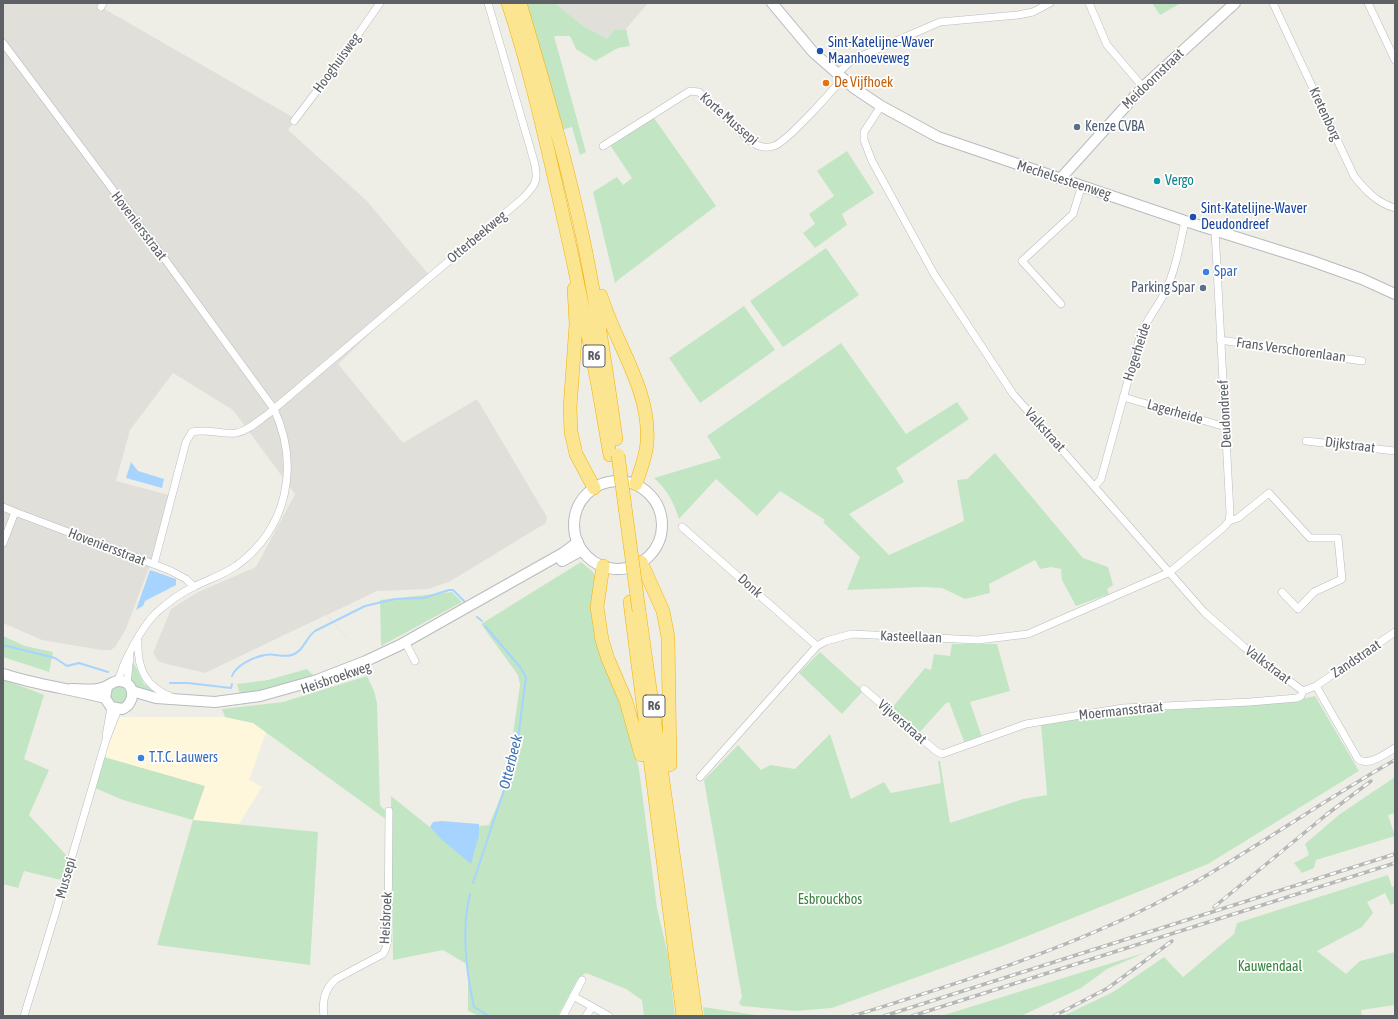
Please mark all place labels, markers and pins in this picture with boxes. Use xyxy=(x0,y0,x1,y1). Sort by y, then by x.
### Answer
place label: Sint-Katelijne-Waver Maanhoeveweg xyxy=(828,35,934,68)
marker: Sint-Katelijne-Waver Maanhoeveweg xyxy=(815,46,825,56)
place label: De Vijfhoek xyxy=(834,75,893,91)
marker: De Vijfhoek xyxy=(821,78,831,88)
place label: Kenze CVBA xyxy=(1085,119,1145,135)
marker: Kenze CVBA xyxy=(1072,122,1082,132)
place label: Vergo xyxy=(1165,173,1194,189)
marker: Vergo xyxy=(1152,176,1162,186)
place label: Sint-Katelijne-Waver Deudondreef xyxy=(1201,201,1307,234)
marker: Sint-Katelijne-Waver Deudondreef xyxy=(1188,212,1198,222)
place label: Spar xyxy=(1214,264,1237,280)
marker: Spar xyxy=(1201,267,1211,277)
place label: Parking Spar xyxy=(1131,280,1195,296)
marker: Parking Spar xyxy=(1198,283,1208,293)
place label: T.T.C. Lauwers xyxy=(149,750,218,766)
marker: T.T.C. Lauwers xyxy=(136,753,146,763)

